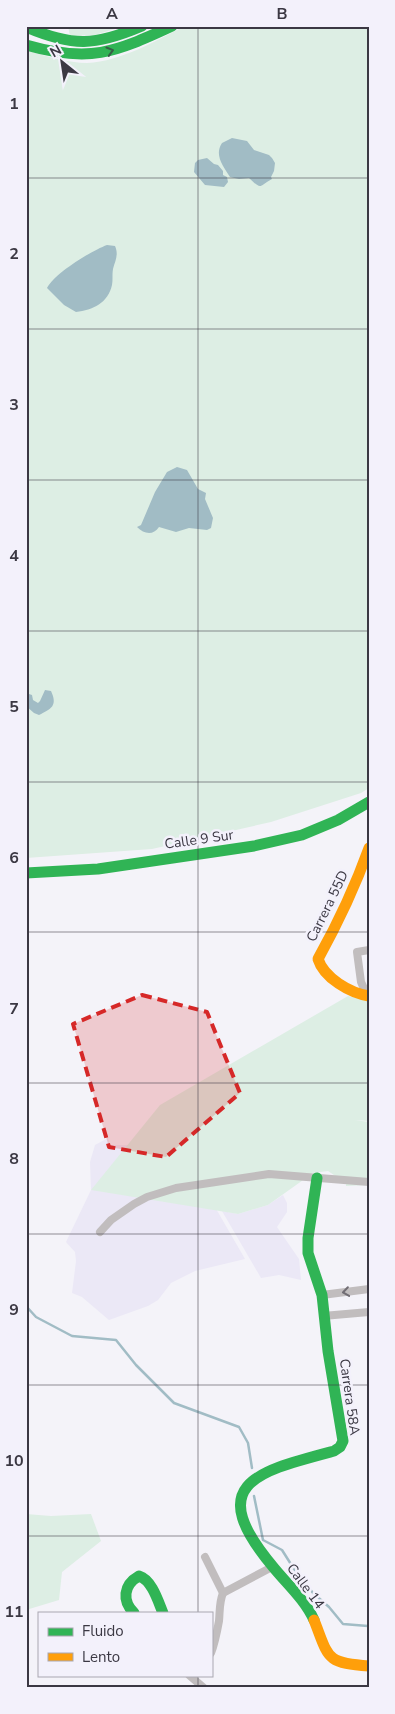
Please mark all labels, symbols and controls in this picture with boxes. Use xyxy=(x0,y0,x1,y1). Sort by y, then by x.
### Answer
text: A xyxy=(106,3,118,25)
text: B xyxy=(276,3,288,25)
north arrow xyxy=(38,38,88,88)
text: N xyxy=(46,40,65,62)
one-way arrow xyxy=(106,47,114,57)
text: 1 xyxy=(9,93,19,115)
text: 2 xyxy=(9,243,19,265)
text: 3 xyxy=(9,394,19,416)
text: 4 xyxy=(9,545,19,567)
text: 5 xyxy=(9,696,19,718)
street label: Calle 9 Sur xyxy=(163,825,235,854)
text: 6 xyxy=(9,847,19,869)
street label: Carrera 55D xyxy=(302,867,353,945)
text: 7 xyxy=(9,998,19,1020)
text: 8 xyxy=(9,1148,19,1170)
one-way arrow xyxy=(341,1286,349,1297)
text: 9 xyxy=(9,1299,19,1321)
street label: Carrera 58A xyxy=(335,1358,364,1437)
text: 10 xyxy=(4,1450,24,1472)
street label: Calle 14 xyxy=(282,1560,329,1613)
text: 11 xyxy=(4,1601,24,1623)
legend xyxy=(38,1612,212,1676)
text: Fluido xyxy=(82,1621,124,1641)
text: Lento xyxy=(82,1647,120,1667)

